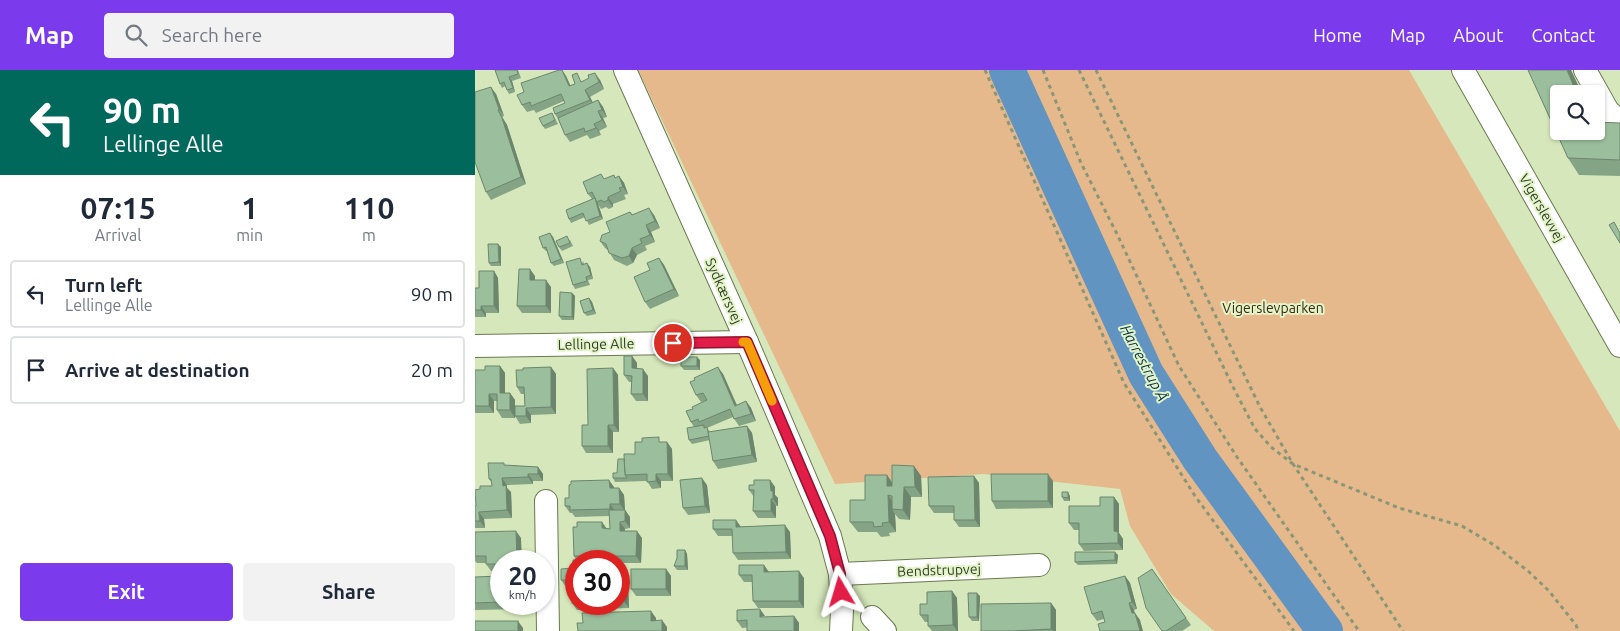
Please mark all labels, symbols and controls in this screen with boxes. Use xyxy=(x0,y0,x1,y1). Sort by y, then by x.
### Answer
search box xyxy=(104,13,454,58)
icon: search xyxy=(122,21,150,49)
text: Map xyxy=(25,22,74,49)
text: Search here xyxy=(162,24,262,46)
text: Home xyxy=(1313,25,1362,45)
text: Map xyxy=(1390,25,1425,45)
text: About xyxy=(1453,25,1503,45)
text: Contact xyxy=(1531,25,1595,45)
map controls xyxy=(1550,85,1605,140)
button: search xyxy=(1550,85,1605,140)
icon: left xyxy=(20,90,85,155)
text: 90 m xyxy=(103,90,181,130)
text: Lellinge Alle xyxy=(103,131,224,156)
street label: Vigerslevvej xyxy=(1516,171,1568,245)
text: 07:15 xyxy=(81,191,156,225)
text: 1 xyxy=(241,191,258,225)
text: 110 xyxy=(344,191,394,225)
text: Arrival xyxy=(95,226,141,244)
text: min xyxy=(236,226,263,244)
text: m xyxy=(362,226,376,244)
street label: Sydkærsvej xyxy=(702,256,746,326)
text: Turn left xyxy=(65,274,143,296)
icon: left xyxy=(22,280,50,308)
text: 90 m xyxy=(411,283,453,305)
text: Lellinge Alle xyxy=(65,296,153,314)
park label: Vigerslevparken xyxy=(1222,300,1324,316)
pin xyxy=(652,322,694,364)
water label: Harrestrup Å xyxy=(1117,322,1172,404)
icon: arrive xyxy=(659,329,687,357)
street label: Lellinge Alle xyxy=(557,335,635,353)
icon: arrive xyxy=(22,356,50,384)
text: Arrive at destination xyxy=(65,359,250,381)
text: 20 m xyxy=(411,359,453,381)
speed limit sign: 30 xyxy=(565,550,630,615)
street label: Bendstrupvej xyxy=(897,561,981,579)
text: 20 xyxy=(508,562,537,590)
button: Exit xyxy=(20,563,233,621)
button: Share xyxy=(243,563,455,621)
position arrow xyxy=(814,565,866,617)
text: km/h xyxy=(509,588,536,601)

